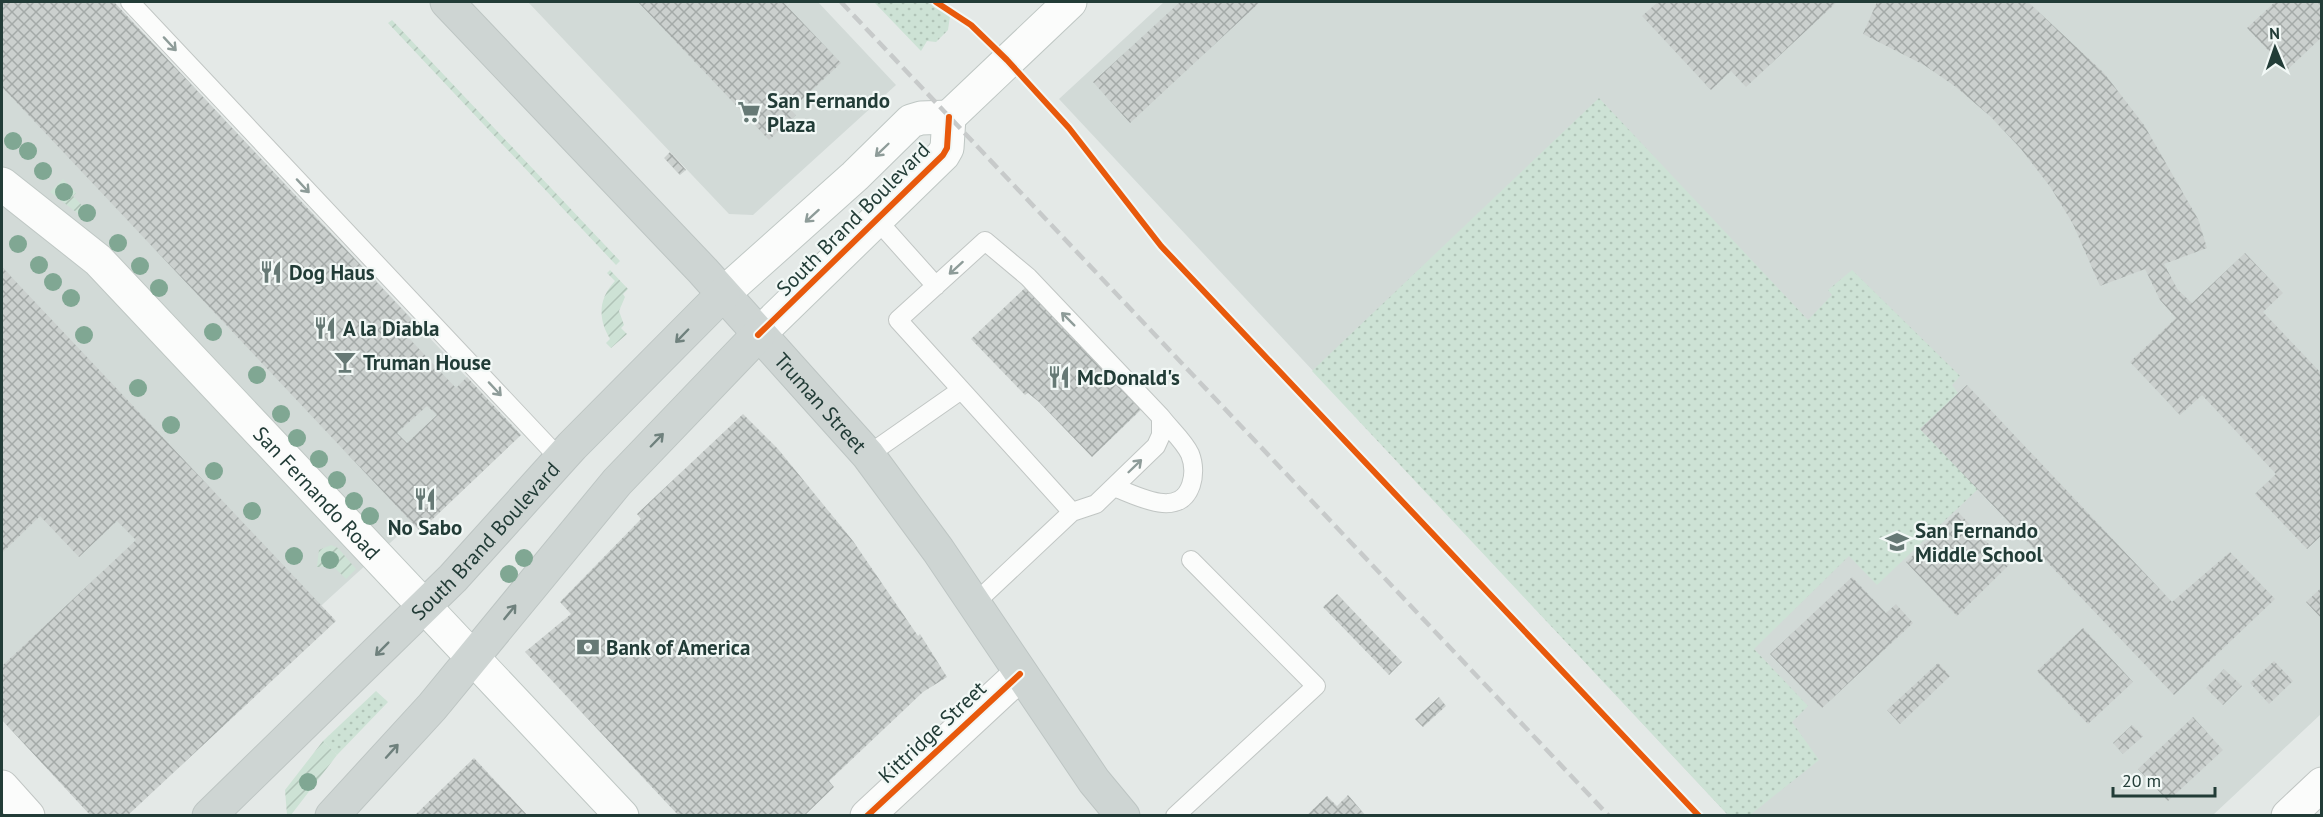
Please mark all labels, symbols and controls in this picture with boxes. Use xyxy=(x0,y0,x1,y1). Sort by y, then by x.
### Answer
north arrow xyxy=(2245,18,2305,78)
text: N xyxy=(2269,23,2280,43)
one-way arrow xyxy=(163,36,177,51)
place label: San Fernando Plaza xyxy=(767,87,890,138)
supermarket icon: San Fernando Plaza xyxy=(736,99,762,125)
street label: South Brand Boulevard xyxy=(771,137,935,301)
one-way arrow xyxy=(874,143,889,157)
one-way arrow xyxy=(296,178,310,193)
one-way arrow xyxy=(804,209,819,223)
restaurant icon: Dog Haus xyxy=(258,259,284,285)
place label: Dog Haus xyxy=(289,259,375,286)
one-way arrow xyxy=(949,261,964,275)
one-way arrow xyxy=(1061,311,1076,326)
restaurant icon: A la Diabla xyxy=(312,315,338,341)
place label: A la Diabla xyxy=(343,315,440,342)
one-way arrow xyxy=(674,328,689,343)
street label: Truman Street xyxy=(769,347,873,459)
bar icon: Truman House xyxy=(332,349,358,375)
place label: Truman House xyxy=(363,349,491,376)
restaurant icon: McDonald's xyxy=(1046,364,1072,390)
place label: McDonald's xyxy=(1077,364,1180,391)
one-way arrow xyxy=(487,382,502,397)
street label: San Fernando Road xyxy=(248,420,386,565)
one-way arrow xyxy=(650,433,664,448)
street label: South Brand Boulevard xyxy=(405,456,565,625)
one-way arrow xyxy=(1127,459,1142,474)
restaurant icon: No Sabo xyxy=(412,486,438,512)
place label: No Sabo xyxy=(388,514,462,541)
place label: San Fernando Middle School xyxy=(1915,517,2043,568)
school or university icon: San Fernando Middle School xyxy=(1884,529,1910,555)
one-way arrow xyxy=(503,605,517,620)
bank icon: Bank of America xyxy=(575,634,601,660)
place label: Bank of America xyxy=(606,634,750,661)
one-way arrow xyxy=(375,642,390,657)
street label: Kittridge Street xyxy=(872,675,992,789)
one-way arrow xyxy=(385,743,399,758)
scale bar xyxy=(2113,760,2215,798)
text: 20 m xyxy=(2122,769,2161,792)

